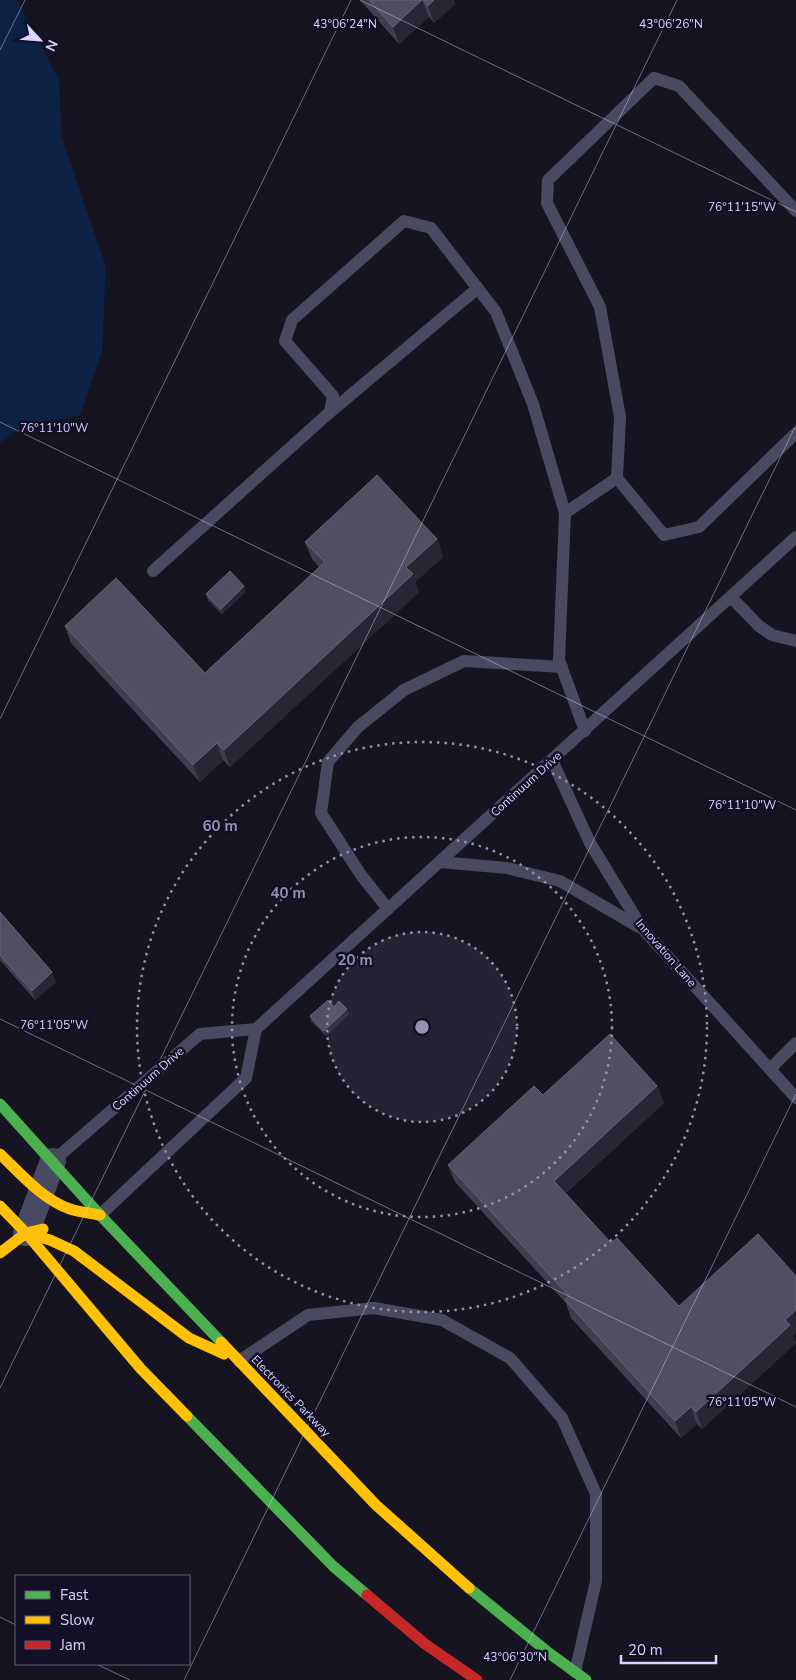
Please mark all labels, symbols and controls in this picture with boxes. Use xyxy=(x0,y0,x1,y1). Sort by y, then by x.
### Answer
north arrow xyxy=(15,15,65,65)
text: 43°06'24"N xyxy=(313,16,377,32)
text: 43°06'26"N xyxy=(639,16,703,32)
text: N xyxy=(40,37,62,54)
text: 76°11'15"W xyxy=(708,199,776,215)
text: 76°11'10"W xyxy=(20,420,88,436)
street label: Continuum Drive xyxy=(487,748,565,820)
text: 76°11'10"W xyxy=(708,797,776,813)
text: 60 m xyxy=(202,816,238,836)
text: 40 m xyxy=(270,883,306,903)
street label: Innovation Lane xyxy=(632,916,700,990)
text: 20 m xyxy=(337,950,373,970)
text: 76°11'05"W xyxy=(20,1017,88,1033)
centre of rings xyxy=(413,1018,431,1036)
street label: Continuum Drive xyxy=(109,1043,187,1115)
street label: Electronics Parkway xyxy=(248,1352,335,1441)
text: 76°11'05"W xyxy=(708,1394,776,1410)
legend xyxy=(15,1575,190,1665)
text: Fast xyxy=(60,1585,89,1605)
text: Slow xyxy=(60,1610,95,1630)
scale bar xyxy=(621,1632,716,1664)
text: Jam xyxy=(59,1635,86,1655)
text: 20 m xyxy=(628,1640,663,1660)
text: 43°06'30"N xyxy=(483,1649,547,1665)

